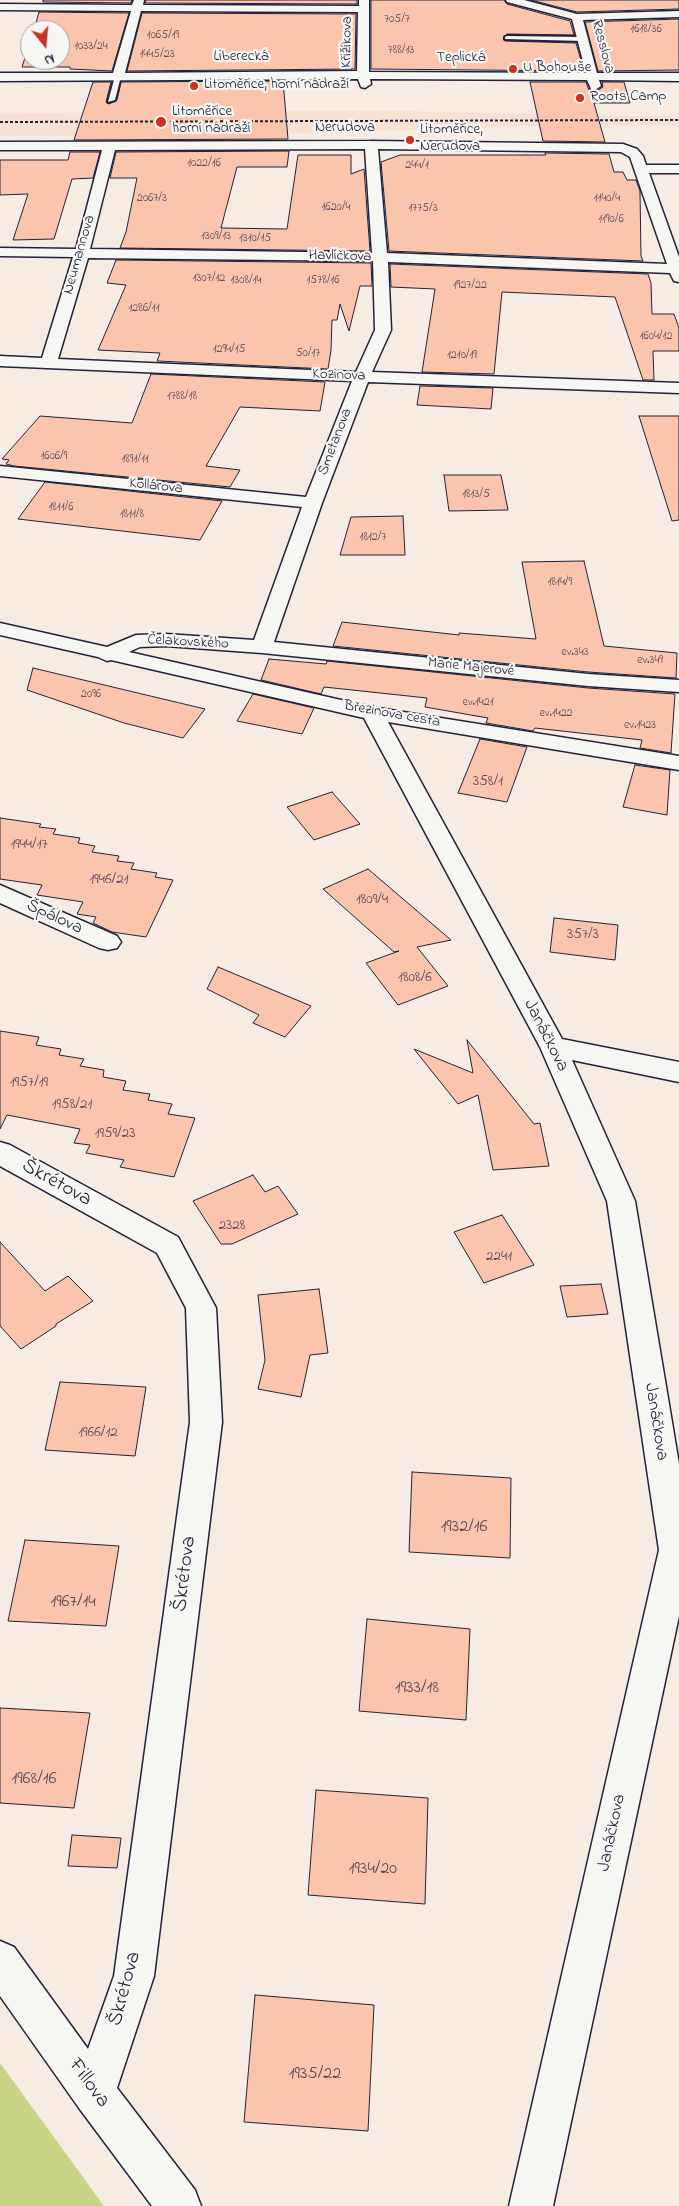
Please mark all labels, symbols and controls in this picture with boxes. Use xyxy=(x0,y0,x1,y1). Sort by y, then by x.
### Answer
house number: 705/7 xyxy=(384,13,410,27)
street label: Křižíkova xyxy=(339,16,357,68)
street label: Resslova xyxy=(586,18,618,76)
north arrow xyxy=(20,20,70,70)
house number: 1618/36 xyxy=(630,23,662,37)
house number: 1065/19 xyxy=(147,29,179,43)
house number: 1033/24 xyxy=(74,40,108,54)
house number: 788/13 xyxy=(388,44,414,58)
text: N xyxy=(42,47,57,70)
house number: 1445/23 xyxy=(139,48,175,62)
street label: Liberecká xyxy=(213,49,269,67)
street label: Teplická xyxy=(436,50,486,68)
place label: U Bohouše xyxy=(523,60,591,78)
marker: U Bohouše xyxy=(507,63,519,75)
place label: Litoměřice, horní nádraží xyxy=(204,77,349,95)
marker: Litoměřice, horní nádraží xyxy=(188,80,200,92)
place label: Roots Camp xyxy=(590,89,666,107)
marker: Roots Camp xyxy=(574,92,586,104)
place label: Litoměřice horní nádraží xyxy=(172,104,251,139)
marker: Litoměřice horní nádraží xyxy=(154,115,168,129)
street label: Nerudova xyxy=(315,120,375,138)
place label: Litoměřice, Nerudova xyxy=(420,122,483,157)
marker: Litoměřice, Nerudova xyxy=(404,134,416,146)
house number: 1022/16 xyxy=(187,157,221,171)
house number: 244/1 xyxy=(405,159,429,173)
house number: 2067/3 xyxy=(137,192,167,206)
house number: 1140/4 xyxy=(594,192,620,206)
house number: 1620/4 xyxy=(322,201,350,215)
house number: 1775/3 xyxy=(408,202,438,216)
street label: Neumannova xyxy=(60,213,100,297)
house number: 1190/6 xyxy=(598,213,624,227)
house number: 1309/13 xyxy=(201,230,231,244)
house number: 1310/15 xyxy=(239,232,271,246)
street label: Havlíčkova xyxy=(308,247,372,267)
house number: 1307/12 xyxy=(193,272,225,286)
house number: 1308/14 xyxy=(231,274,261,288)
house number: 1578/16 xyxy=(307,274,339,288)
house number: 1927/22 xyxy=(453,279,487,293)
house number: 1286/11 xyxy=(129,302,159,316)
house number: 1604/12 xyxy=(640,330,672,344)
house number: 1294/15 xyxy=(213,343,245,357)
house number: 50/17 xyxy=(296,347,320,361)
house number: 1210/19 xyxy=(447,349,477,363)
street label: Kozinova xyxy=(312,366,366,386)
house number: 1788/18 xyxy=(167,390,197,404)
street label: Smetanova xyxy=(315,406,357,478)
house number: 1606/9 xyxy=(41,450,67,464)
house number: 1891/11 xyxy=(121,453,149,467)
street label: Kollárova xyxy=(128,475,184,499)
house number: 1813/5 xyxy=(462,488,490,502)
house number: 1811/6 xyxy=(49,501,73,515)
house number: 1811/8 xyxy=(120,508,144,522)
house number: 1812/7 xyxy=(360,531,386,545)
house number: 1814/9 xyxy=(548,576,572,590)
street label: Čelakovského xyxy=(147,632,229,654)
house number: ev.343 xyxy=(561,646,589,660)
house number: ev.349 xyxy=(637,654,663,668)
street label: Marie Majerové xyxy=(427,655,515,681)
house number: 2096 xyxy=(81,688,101,702)
house number: ev.1421 xyxy=(463,696,493,710)
street label: Březinova cesta xyxy=(342,698,442,732)
house number: ev.1422 xyxy=(539,707,573,721)
house number: ev.1423 xyxy=(624,719,656,733)
house number: 358/1 xyxy=(473,774,503,792)
house number: 1944/17 xyxy=(10,837,48,855)
house number: 1946/21 xyxy=(90,872,128,890)
house number: 1809/4 xyxy=(356,892,388,910)
street label: Špálova xyxy=(22,896,86,940)
house number: 357/3 xyxy=(567,927,599,945)
house number: 1808/6 xyxy=(398,970,432,988)
street label: Janáčkova xyxy=(518,996,572,1076)
house number: 1957/19 xyxy=(10,1075,48,1093)
house number: 1958/21 xyxy=(52,1097,92,1115)
house number: 1959/23 xyxy=(95,1126,135,1144)
street label: Škrétova xyxy=(17,1155,95,1213)
house number: 2328 xyxy=(219,1218,245,1236)
house number: 2241 xyxy=(486,1249,512,1267)
street label: Janáčkova xyxy=(638,1382,672,1462)
house number: 1966/12 xyxy=(78,1425,118,1443)
house number: 1932/16 xyxy=(441,1517,487,1539)
street label: Škrétova xyxy=(169,1535,203,1613)
house number: 1967/14 xyxy=(50,1592,96,1614)
house number: 1933/18 xyxy=(395,1678,439,1700)
house number: 1968/16 xyxy=(11,1769,57,1791)
street label: Janáčkova xyxy=(594,1792,632,1874)
house number: 1934/20 xyxy=(349,1859,397,1881)
street label: Škrétova xyxy=(104,1949,148,2029)
street label: Fillova xyxy=(62,2054,114,2114)
house number: 1935/22 xyxy=(289,2064,341,2086)

